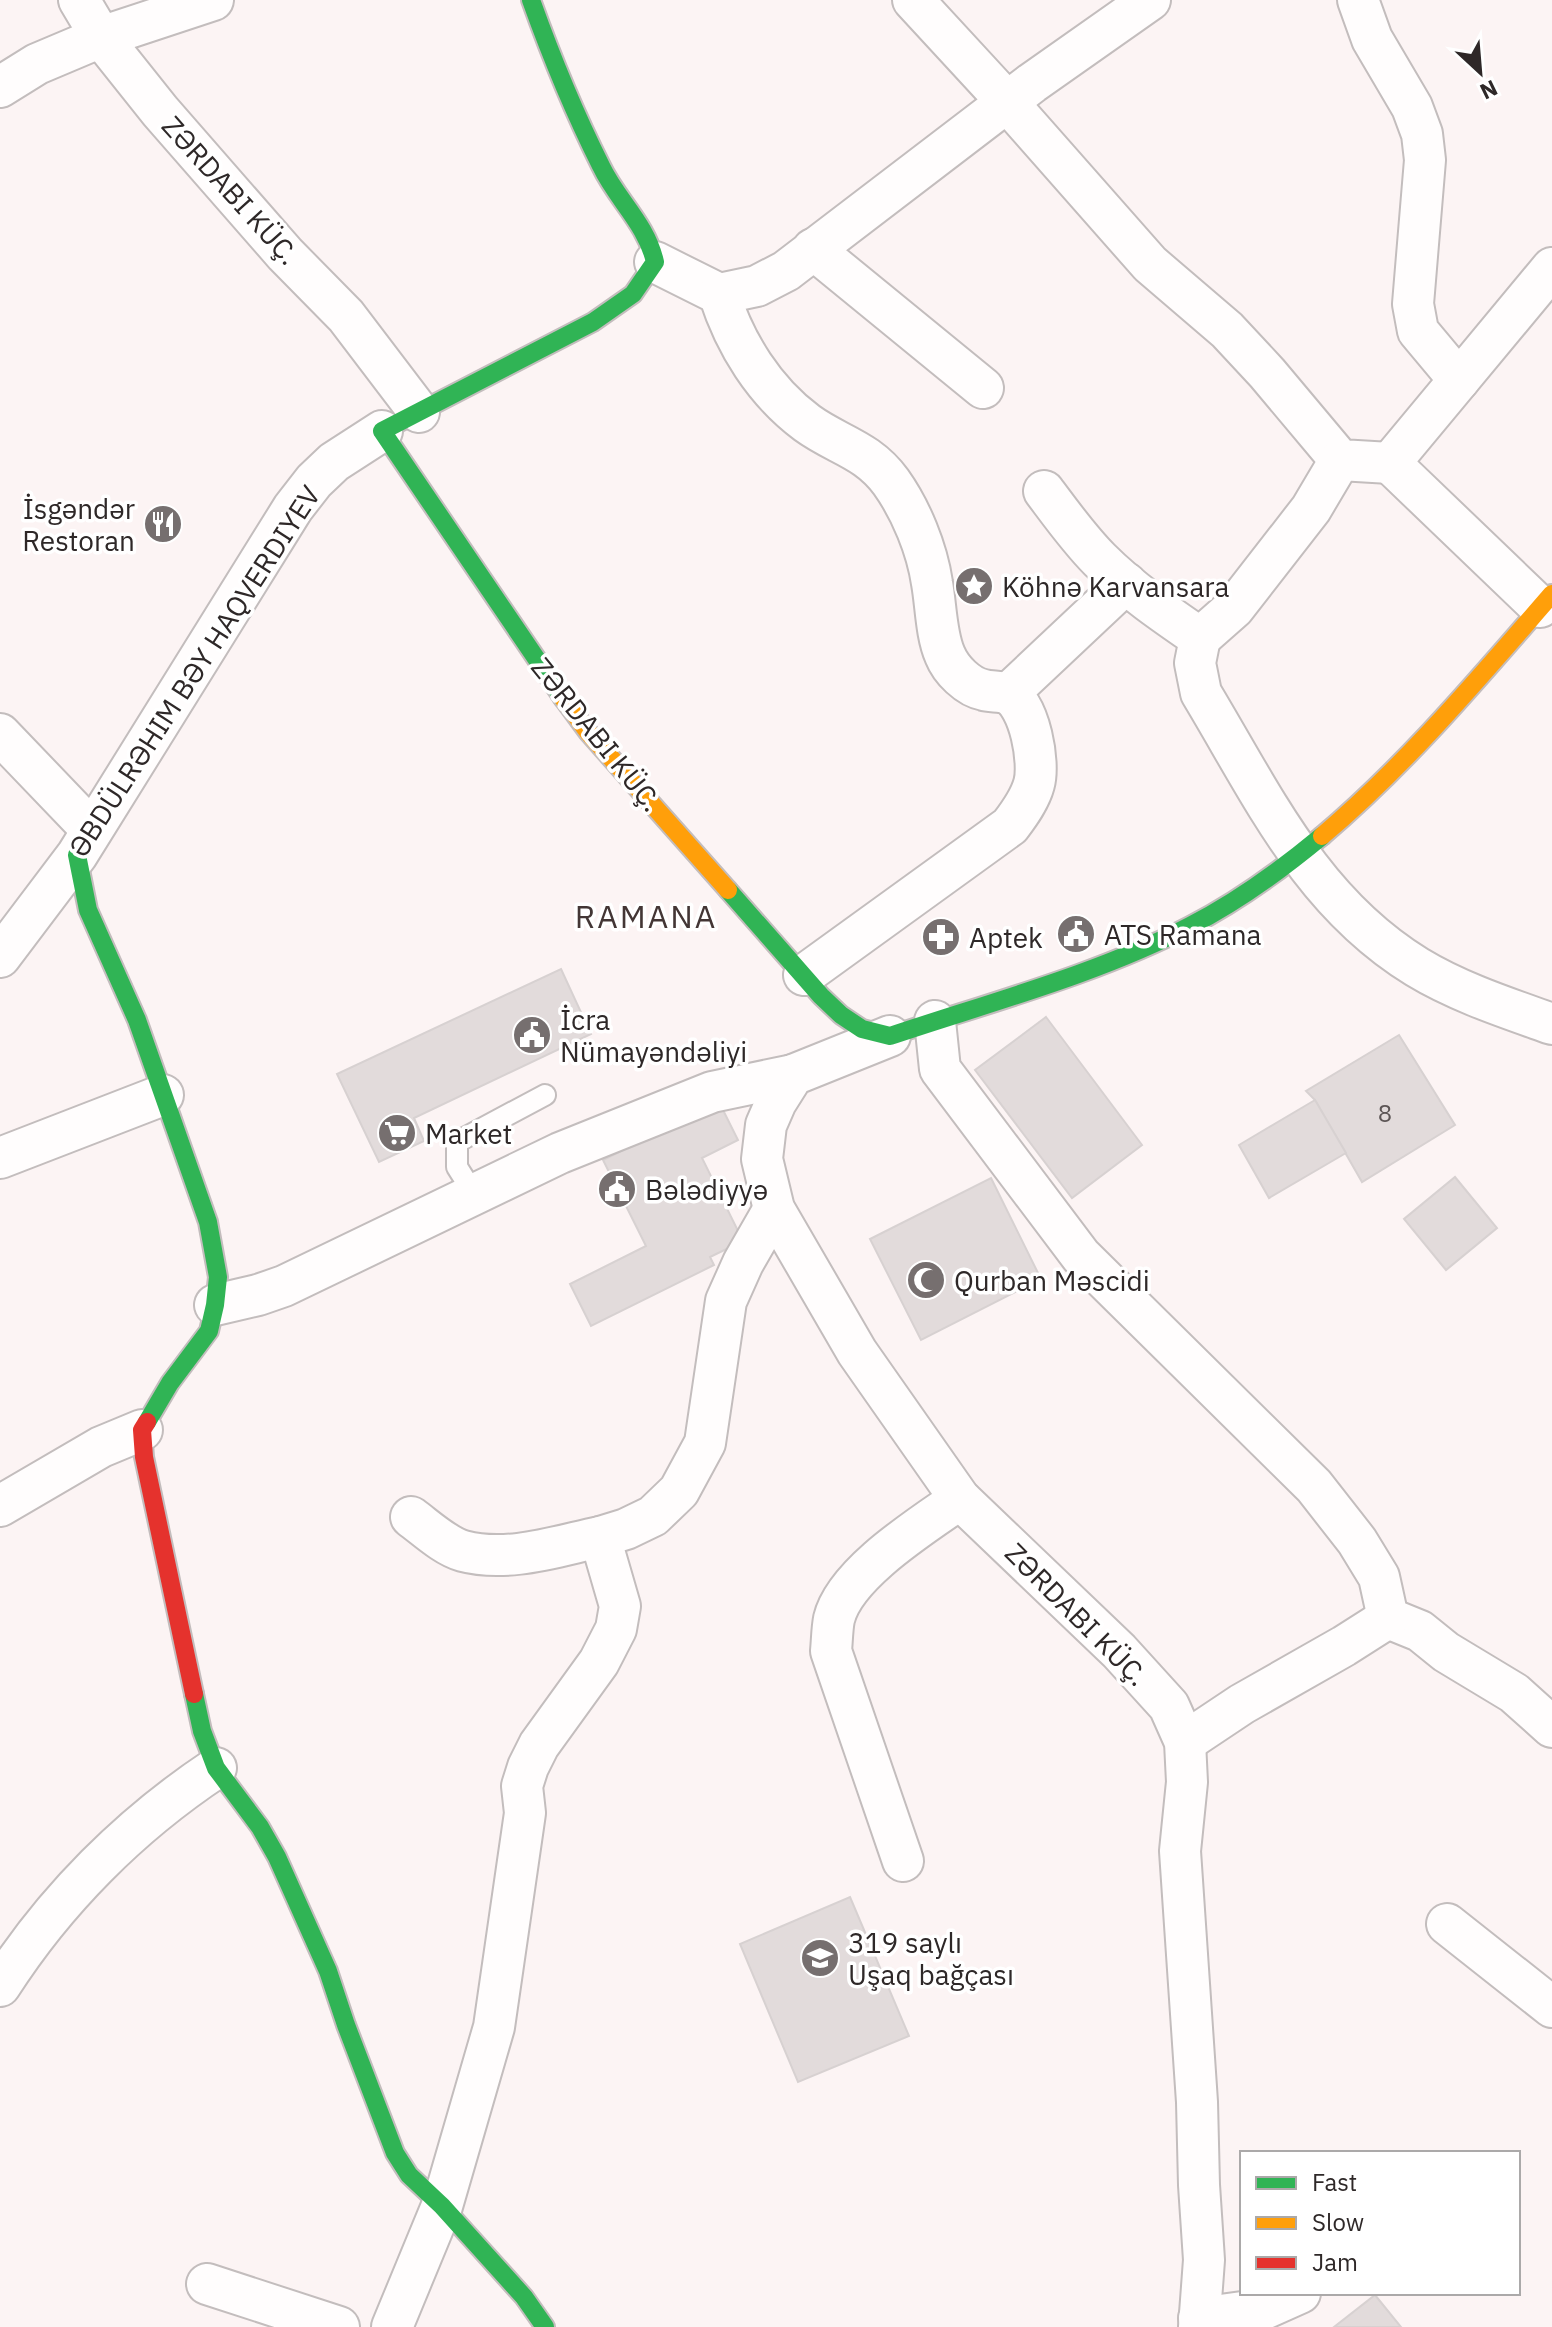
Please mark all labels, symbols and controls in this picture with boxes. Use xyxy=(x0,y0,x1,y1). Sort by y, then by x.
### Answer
north arrow xyxy=(1440,32,1520,112)
text: N xyxy=(1475,74,1503,107)
street label: ZƏRDABI KÜÇ. xyxy=(154,108,308,272)
street label: ƏBDÜLRƏHIM BƏY HAQVERDIYEV xyxy=(60,478,328,864)
place label: İsgəndər Restoran xyxy=(22,490,135,559)
restaurant icon: İsgəndər Restoran xyxy=(142,503,184,545)
place icon: Köhnə Karvansara xyxy=(953,565,995,607)
place label: Köhnə Karvansara xyxy=(1002,568,1229,605)
street label: ZƏRDABI KÜÇ. xyxy=(524,649,670,819)
district label: RAMANA xyxy=(575,895,717,937)
public building icon: ATS Ramana xyxy=(1055,913,1097,955)
pharmacy icon: Aptek xyxy=(920,916,962,958)
place label: ATS Ramana xyxy=(1104,916,1262,953)
place label: Aptek xyxy=(969,919,1043,956)
place label: İcra Nümayəndəliyi xyxy=(560,1001,747,1070)
public building icon: İcra Nümayəndəliyi xyxy=(511,1014,553,1056)
house number: 8 xyxy=(1378,1097,1392,1129)
supermarket icon: Market xyxy=(376,1112,418,1154)
place label: Market xyxy=(425,1115,512,1152)
public building icon: Bələdiyyə xyxy=(596,1168,638,1210)
place label: Bələdiyyə xyxy=(645,1171,768,1208)
mosque icon: Qurban Məscidi xyxy=(905,1259,947,1301)
place label: Qurban Məscidi xyxy=(954,1262,1150,1299)
street label: ZƏRDABI KÜÇ. xyxy=(998,1535,1156,1693)
place label: 319 saylı Uşaq bağçası xyxy=(848,1924,1014,1993)
school or university icon: 319 saylı Uşaq bağçası xyxy=(799,1937,841,1979)
legend xyxy=(1240,2151,1520,2295)
text: Fast xyxy=(1312,2166,1357,2198)
text: Slow xyxy=(1312,2206,1364,2238)
text: Jam xyxy=(1312,2246,1358,2278)

